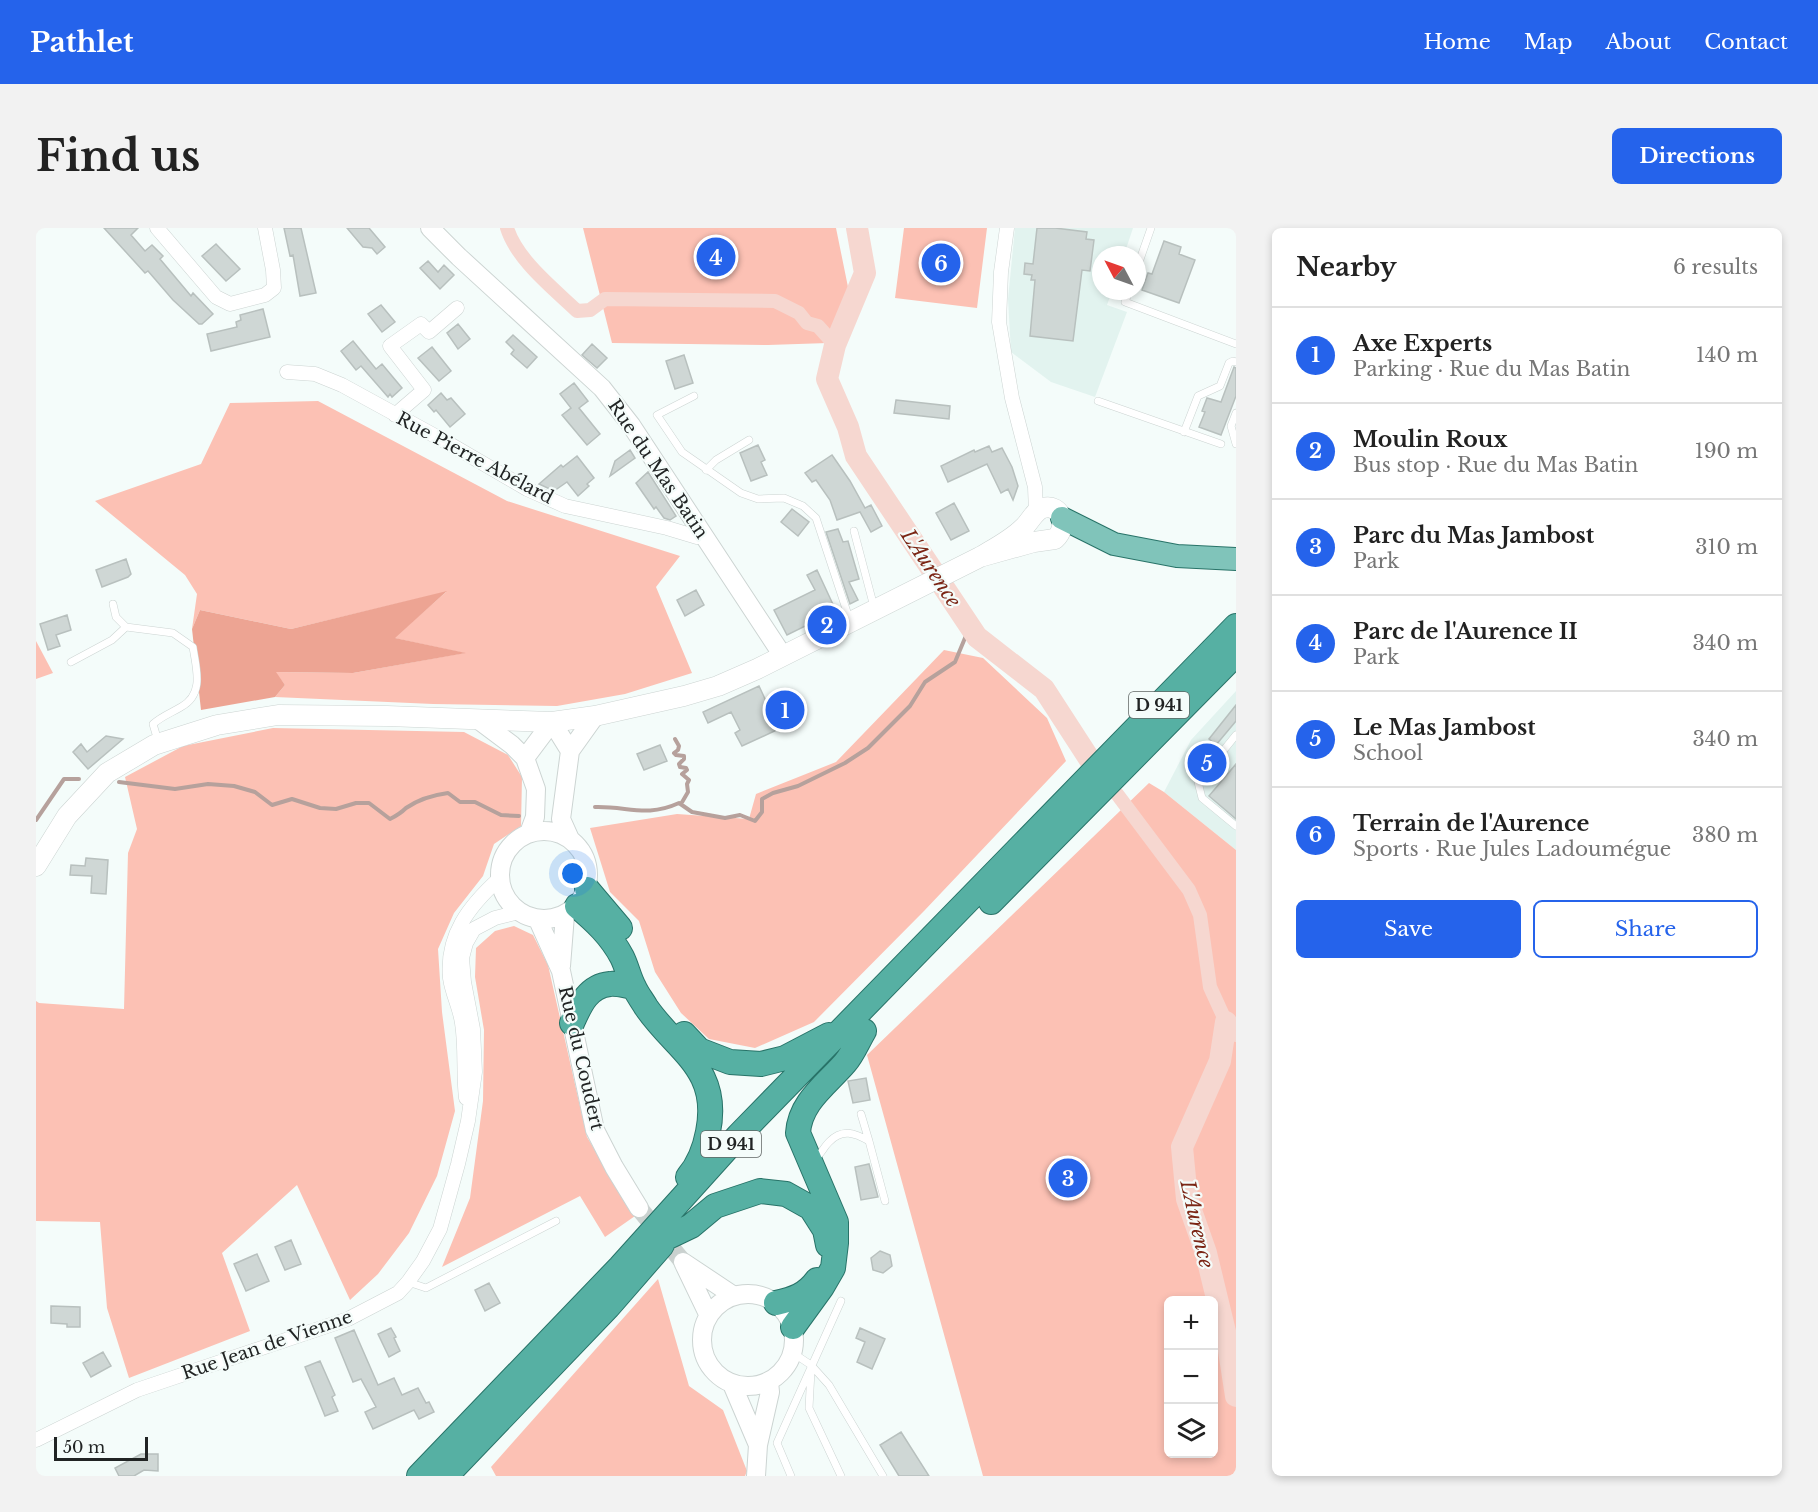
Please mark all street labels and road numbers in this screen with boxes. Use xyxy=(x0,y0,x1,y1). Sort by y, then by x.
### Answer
street label: Rue du Mas Batin xyxy=(603,395,713,543)
street label: Rue Pierre Abélard xyxy=(393,407,557,509)
road number: D 941 xyxy=(1129,692,1189,718)
street label: Rue du Coudert xyxy=(554,984,608,1132)
road number: D 941 xyxy=(701,1131,761,1157)
street label: Rue Jean de Vienne xyxy=(179,1306,355,1384)

